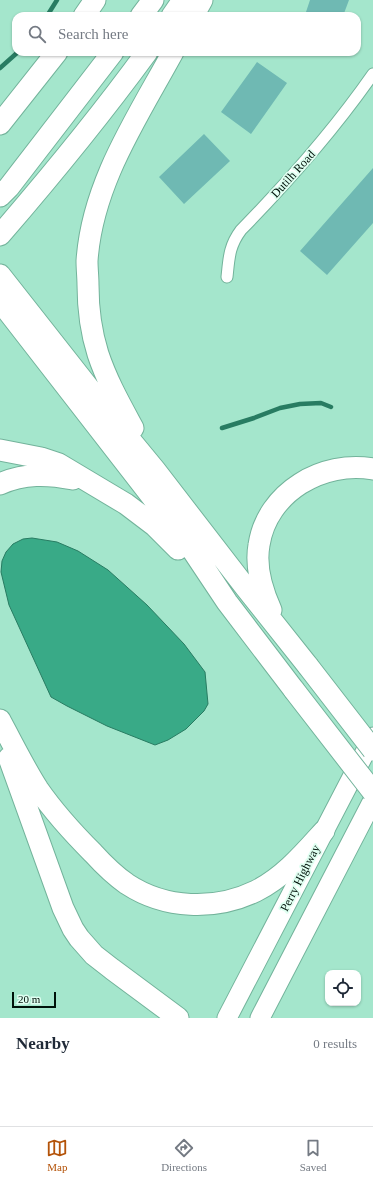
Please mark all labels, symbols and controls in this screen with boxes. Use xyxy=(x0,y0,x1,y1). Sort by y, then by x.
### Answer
search box xyxy=(12,12,361,56)
icon: search xyxy=(26,23,48,45)
text: Search here xyxy=(58,26,128,42)
street label: Dutilh Road xyxy=(268,147,318,201)
street label: Perry Highway xyxy=(277,842,323,914)
map controls xyxy=(325,970,361,1006)
button: locate xyxy=(325,970,361,1006)
scale bar xyxy=(12,990,56,1009)
text: 20 m xyxy=(18,993,40,1005)
text: Nearby xyxy=(16,1034,70,1053)
text: 0 results xyxy=(313,1036,357,1051)
tab: Map xyxy=(46,1137,68,1173)
tab: Directions xyxy=(161,1137,207,1173)
tab: Saved xyxy=(300,1137,327,1173)

